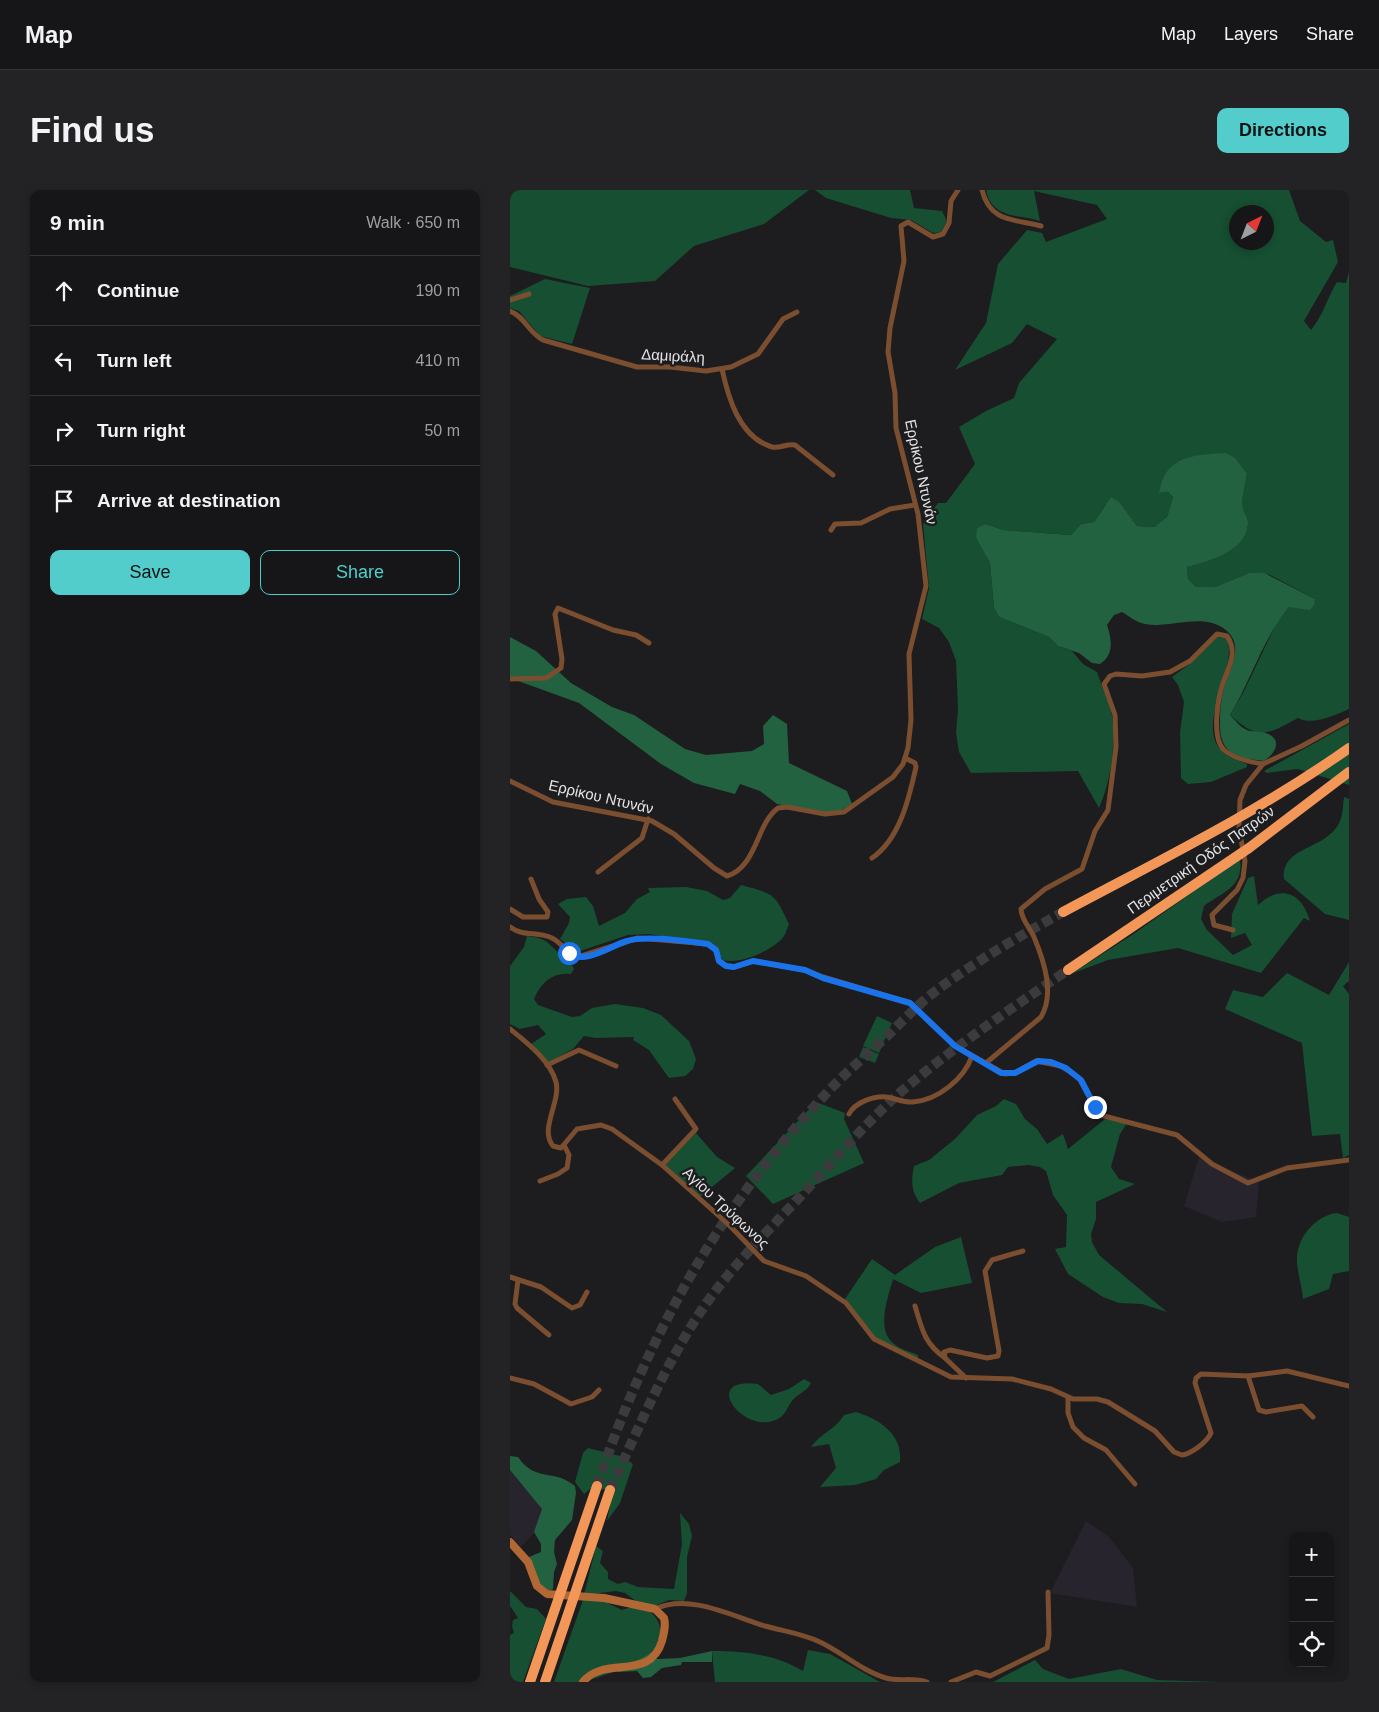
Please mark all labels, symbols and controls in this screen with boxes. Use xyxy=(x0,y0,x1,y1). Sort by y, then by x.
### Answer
text: Map xyxy=(25,21,73,48)
text: Map xyxy=(1161,24,1196,44)
text: Layers xyxy=(1224,24,1278,44)
text: Share xyxy=(1306,24,1354,44)
button: Directions xyxy=(1217,108,1349,153)
text: Find us xyxy=(30,110,154,149)
north arrow xyxy=(1229,205,1274,250)
text: 9 min xyxy=(50,211,105,234)
text: Walk · 650 m xyxy=(366,214,460,231)
icon: ahead xyxy=(50,277,78,305)
text: Continue xyxy=(97,280,179,301)
text: 190 m xyxy=(416,282,460,299)
street label: Δαμιράλη xyxy=(641,345,705,366)
icon: left xyxy=(50,347,78,375)
text: Turn left xyxy=(97,350,172,371)
text: 410 m xyxy=(416,352,460,369)
icon: right xyxy=(50,417,78,445)
street label: Ερρίκου Ντυνάν xyxy=(902,418,941,526)
text: Turn right xyxy=(97,420,185,441)
text: 50 m xyxy=(424,422,460,439)
icon: arrive xyxy=(50,487,78,515)
text: Arrive at destination xyxy=(97,490,281,511)
button: Save xyxy=(50,550,250,595)
button: Share xyxy=(260,550,460,595)
street label: Ερρίκου Ντυνάν xyxy=(547,776,655,817)
street label: Περιμετρική Οδός Πατρών xyxy=(1124,802,1277,917)
route start xyxy=(558,942,581,965)
route end xyxy=(1084,1096,1107,1119)
street label: Αγίου Τρύφωνος xyxy=(680,1163,773,1252)
map controls xyxy=(1289,1532,1334,1667)
button: + xyxy=(1289,1532,1334,1577)
button: − xyxy=(1289,1577,1334,1622)
button: locate xyxy=(1289,1622,1334,1667)

